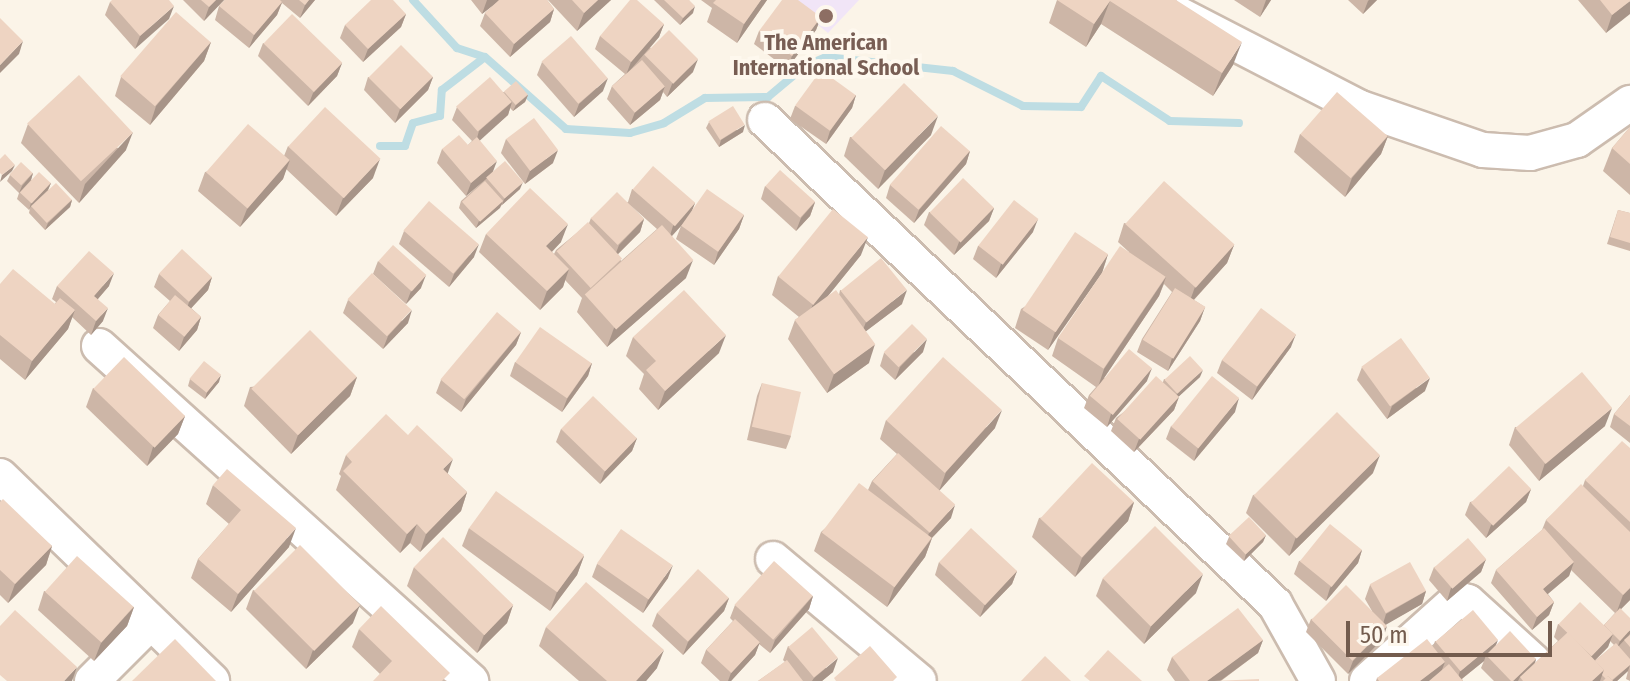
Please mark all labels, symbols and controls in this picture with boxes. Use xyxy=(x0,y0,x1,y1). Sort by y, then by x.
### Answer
marker: The American International School xyxy=(817,7,835,25)
place label: The American International School xyxy=(733,29,919,80)
scale bar xyxy=(1350,605,1556,655)
text: 50 m xyxy=(1360,621,1408,649)

